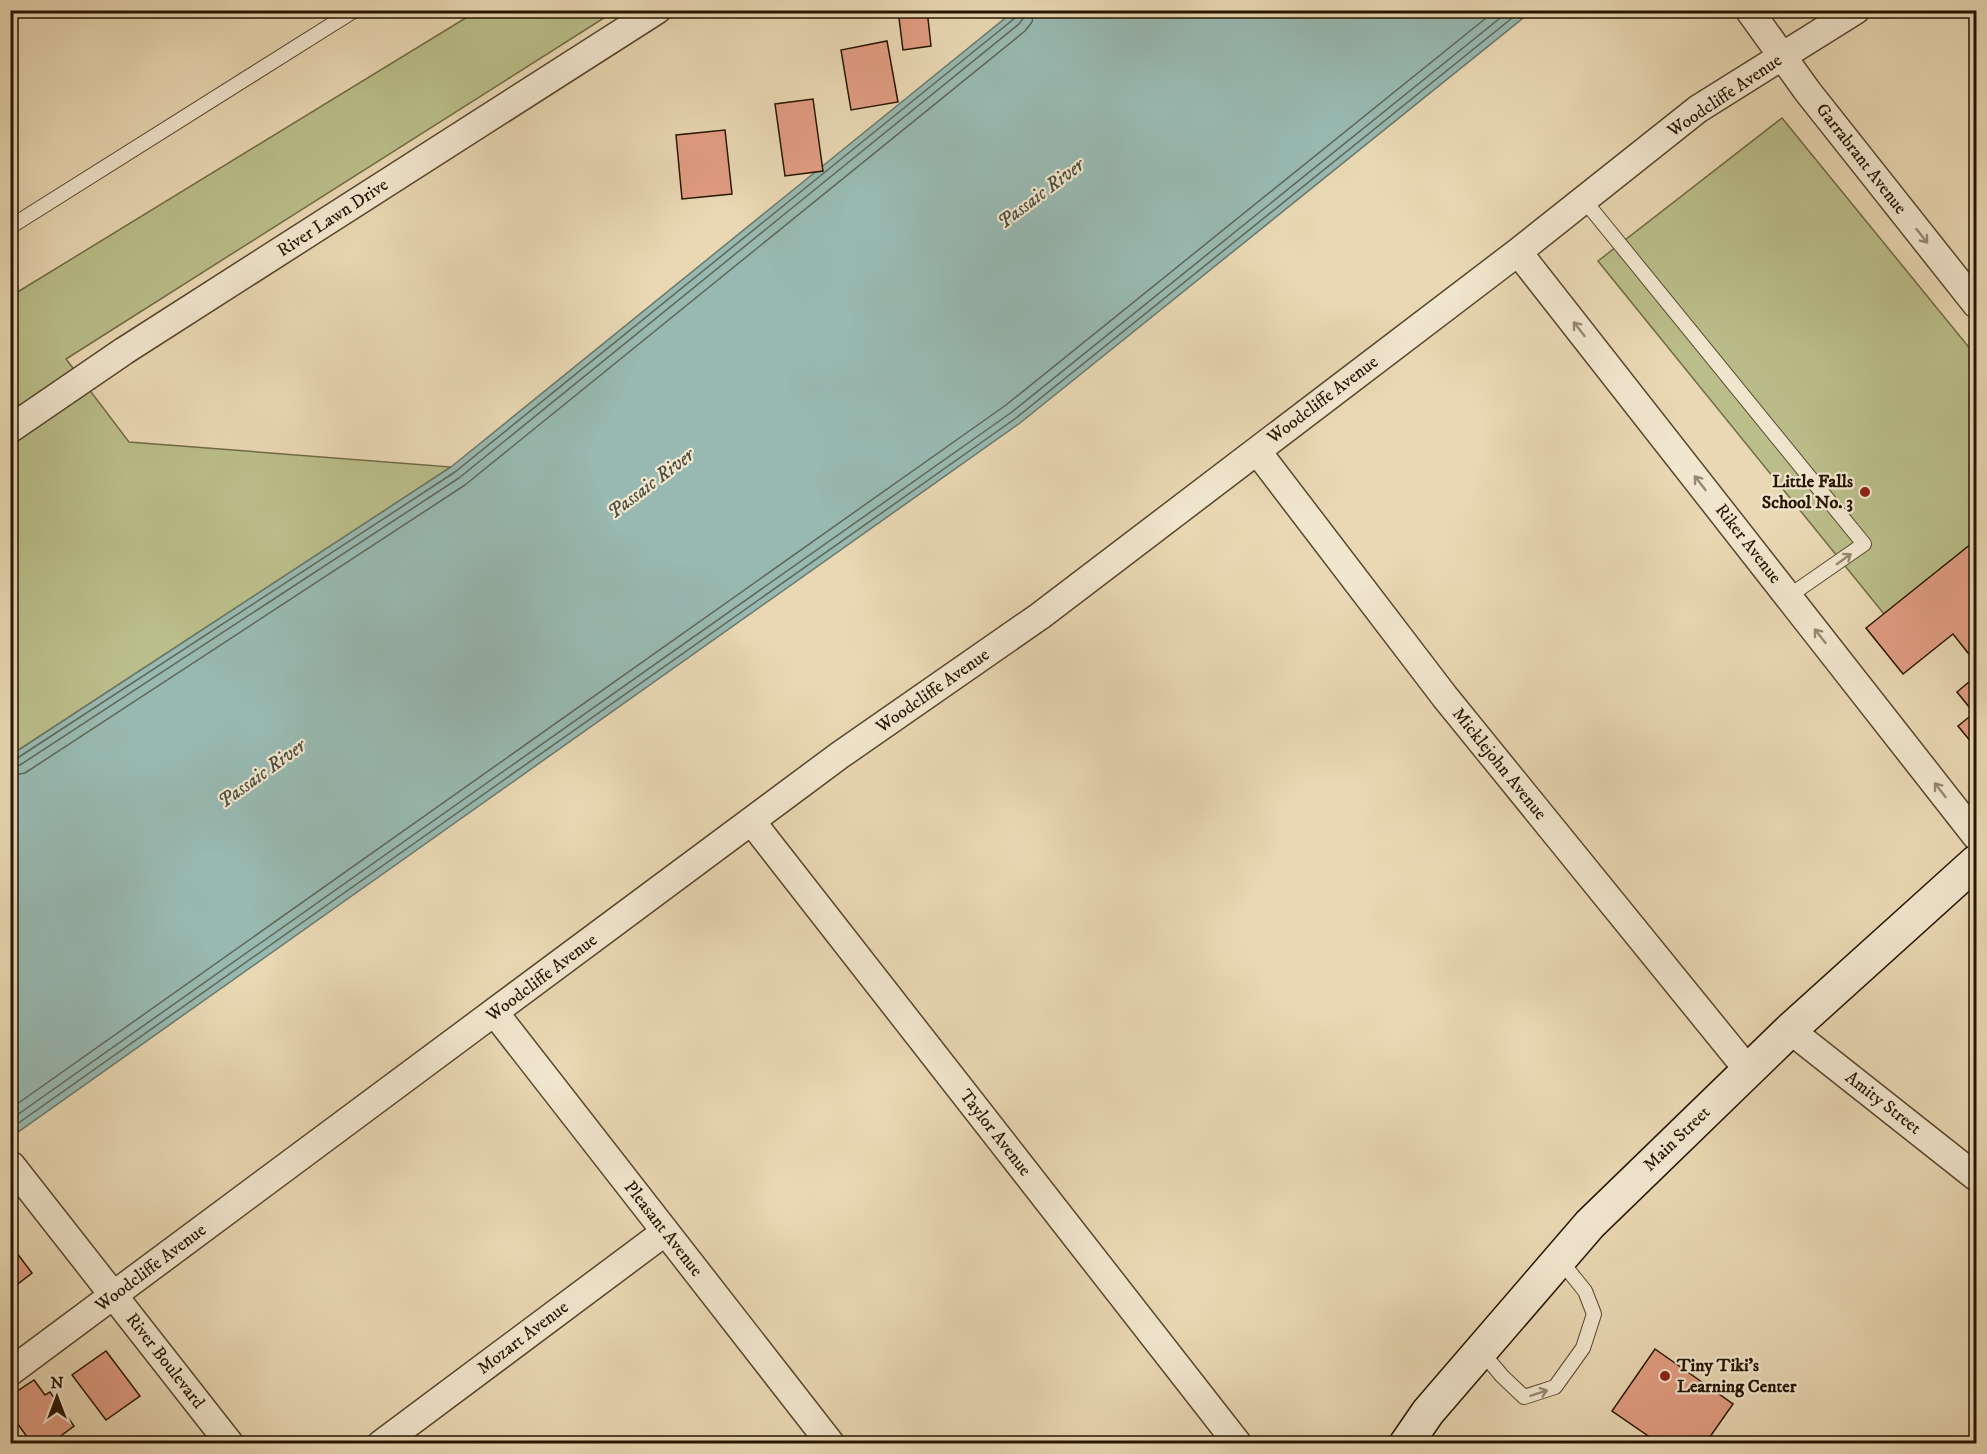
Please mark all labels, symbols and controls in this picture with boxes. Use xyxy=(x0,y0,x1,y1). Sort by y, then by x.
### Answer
street label: Woodcliffe Avenue xyxy=(1663,50,1786,143)
street label: Garrabrant Avenue xyxy=(1811,99,1911,219)
water label: Passaic River xyxy=(993,152,1091,235)
street label: River Lawn Drive xyxy=(273,174,393,262)
one-way arrow xyxy=(1916,228,1929,244)
one-way arrow xyxy=(1573,322,1586,338)
street label: Woodcliffe Avenue xyxy=(1262,351,1383,449)
water label: Passaic River xyxy=(603,442,701,525)
place label: Little Falls School No. 3 xyxy=(1762,471,1853,514)
one-way arrow xyxy=(1693,475,1706,491)
marker: Little Falls School No. 3 xyxy=(1858,485,1872,499)
street label: Riker Avenue xyxy=(1710,500,1786,588)
one-way arrow xyxy=(1836,552,1852,565)
one-way arrow xyxy=(1814,628,1827,644)
street label: Woodcliffe Avenue xyxy=(871,644,994,739)
street label: Micklejohn Avenue xyxy=(1447,703,1551,825)
water label: Passaic River xyxy=(213,733,312,814)
one-way arrow xyxy=(1934,782,1947,798)
street label: Woodcliffe Avenue xyxy=(481,929,602,1027)
street label: Amity Street xyxy=(1841,1067,1926,1140)
street label: Taylor Avenue xyxy=(954,1085,1036,1181)
street label: Main Street xyxy=(1639,1102,1715,1176)
street label: Pleasant Avenue xyxy=(619,1177,707,1281)
street label: Woodcliffe Avenue xyxy=(90,1219,211,1317)
street label: Mozart Avenue xyxy=(473,1297,573,1379)
street label: River Boulevard xyxy=(121,1309,209,1413)
place label: Tiny Tiki's Learning Center xyxy=(1676,1355,1797,1398)
north arrow xyxy=(27,1367,87,1427)
marker: Tiny Tiki's Learning Center xyxy=(1658,1369,1672,1383)
text: N xyxy=(50,1373,64,1393)
one-way arrow xyxy=(1529,1386,1548,1397)

